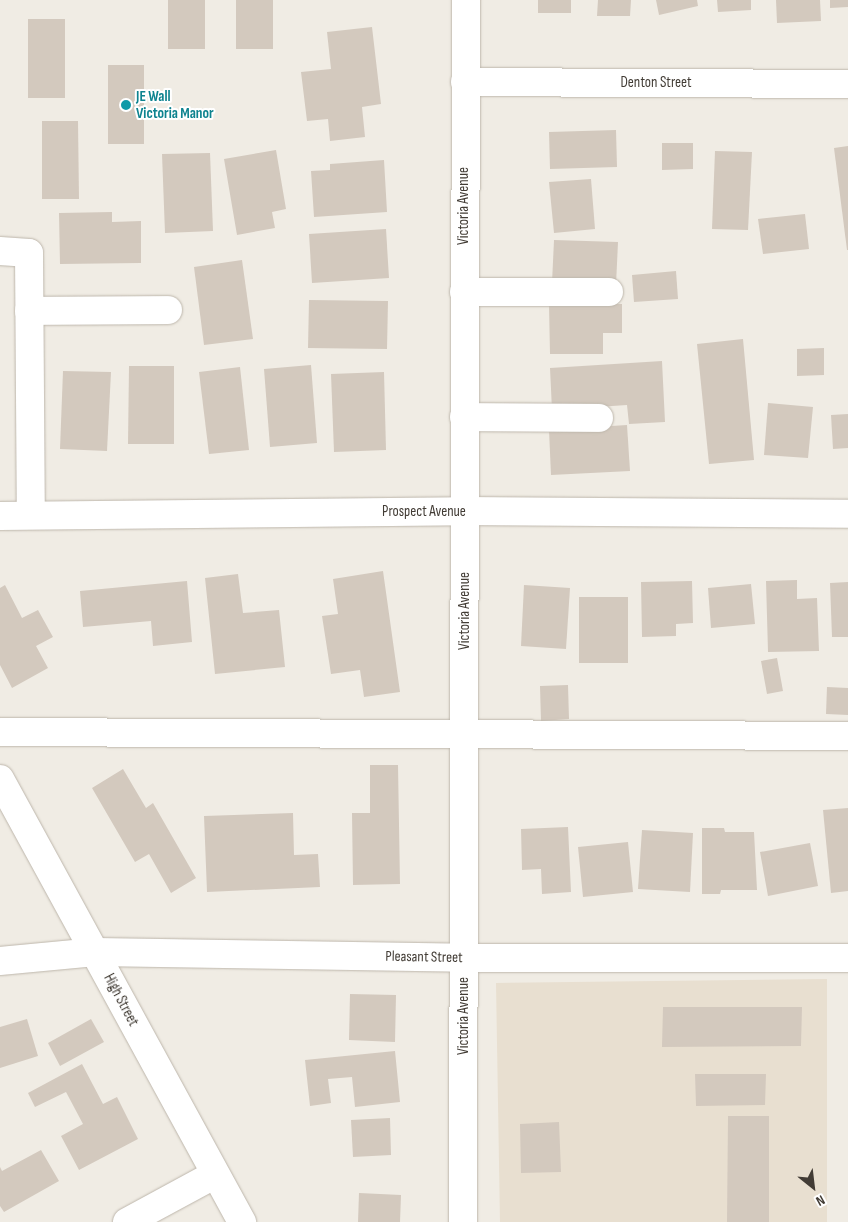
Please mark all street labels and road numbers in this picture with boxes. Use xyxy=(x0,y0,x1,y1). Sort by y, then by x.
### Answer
street label: Denton Street xyxy=(620,74,692,92)
street label: Victoria Avenue xyxy=(455,167,473,245)
street label: Prospect Avenue xyxy=(382,503,466,521)
street label: Victoria Avenue xyxy=(456,572,474,650)
street label: Pleasant Street xyxy=(385,947,463,967)
street label: High Street xyxy=(100,971,142,1029)
street label: Victoria Avenue xyxy=(455,977,473,1055)

